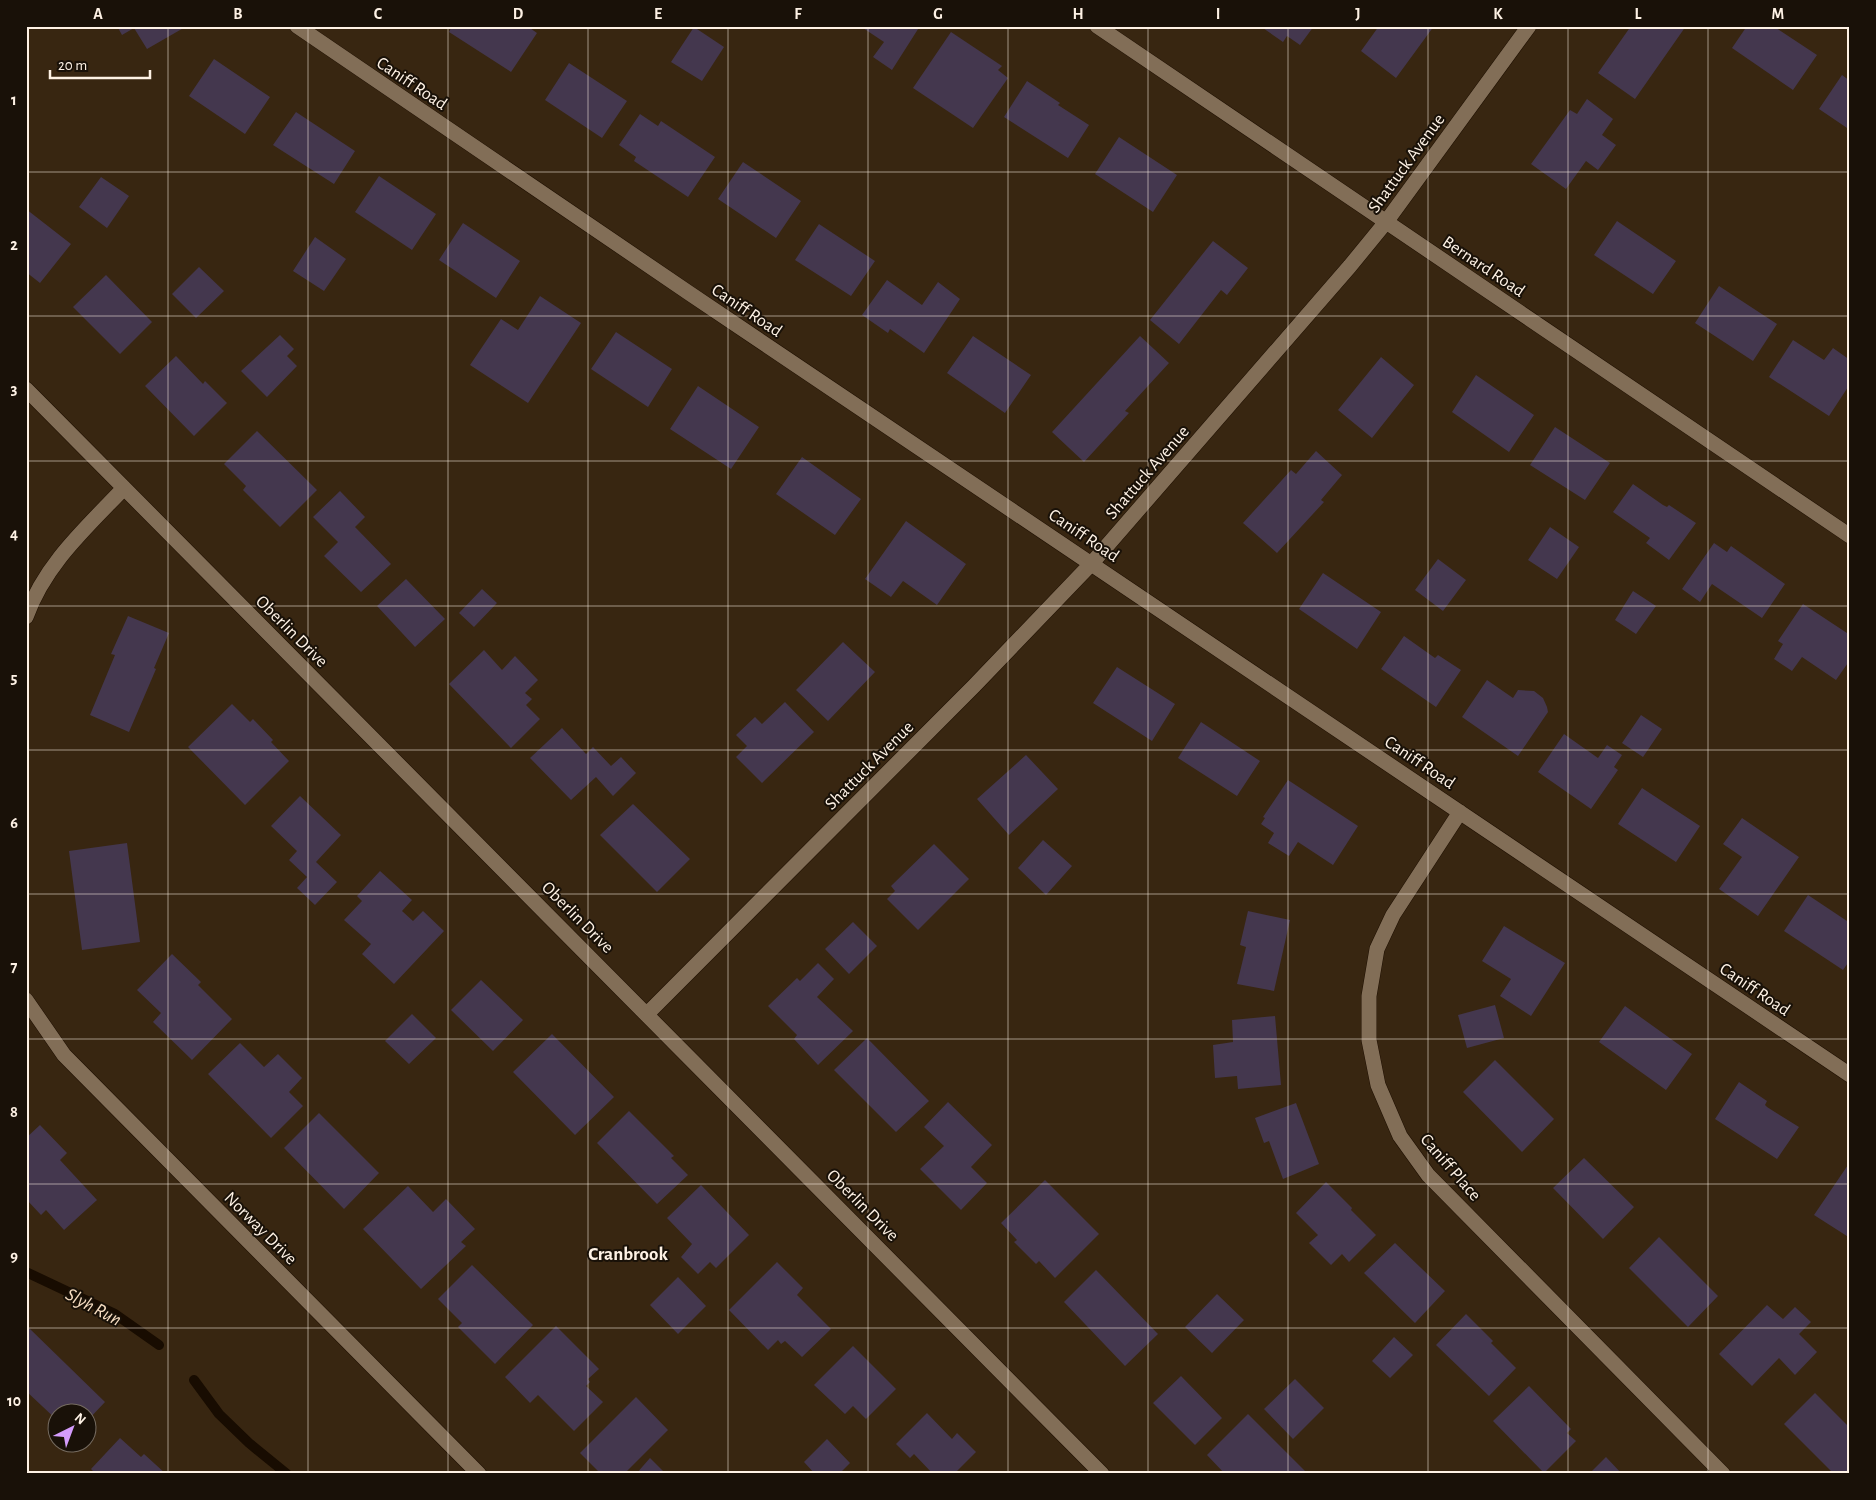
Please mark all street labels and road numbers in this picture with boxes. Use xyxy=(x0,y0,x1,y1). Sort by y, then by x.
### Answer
street label: Caniff Road xyxy=(373,54,450,114)
street label: Shattuck Avenue xyxy=(1365,111,1449,216)
street label: Bernard Road xyxy=(1439,233,1528,301)
street label: Caniff Road xyxy=(708,281,785,341)
street label: Shattuck Avenue xyxy=(1103,423,1193,523)
street label: Caniff Road xyxy=(1045,506,1122,566)
street label: Oberlin Drive xyxy=(252,592,331,671)
street label: Shattuck Avenue xyxy=(822,718,918,814)
street label: Caniff Road xyxy=(1381,733,1458,793)
street label: Oberlin Drive xyxy=(538,878,617,957)
street label: Caniff Road xyxy=(1716,960,1793,1020)
street label: Caniff Place xyxy=(1416,1131,1484,1205)
street label: Oberlin Drive xyxy=(823,1166,902,1245)
street label: Norway Drive xyxy=(220,1189,300,1269)

